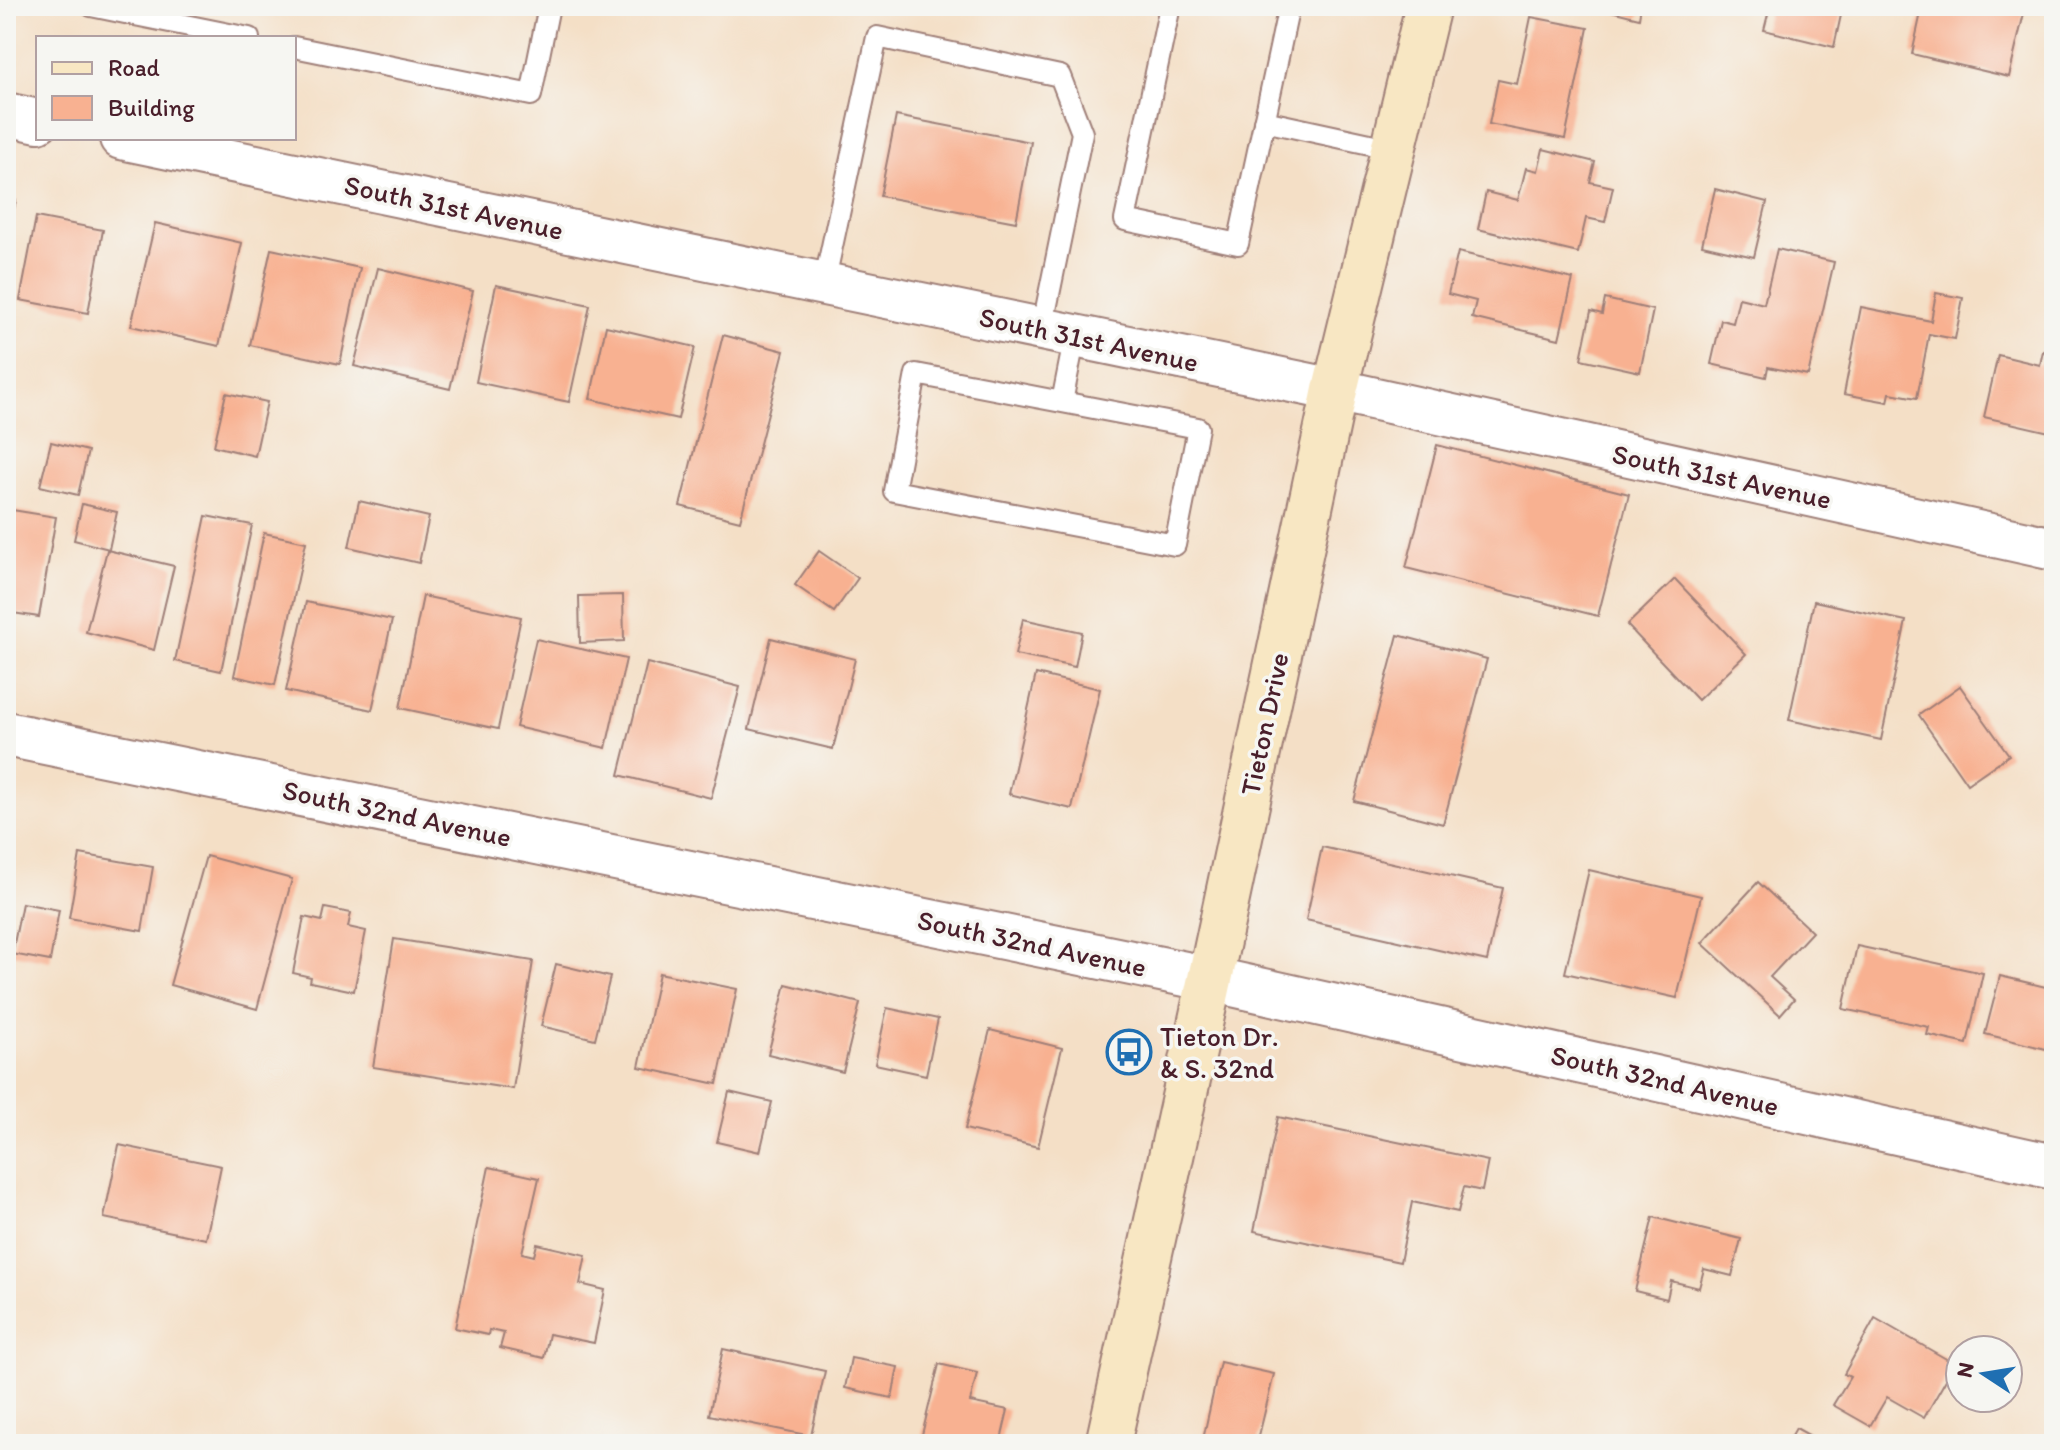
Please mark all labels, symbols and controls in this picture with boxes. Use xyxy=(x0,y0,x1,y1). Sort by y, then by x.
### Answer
legend xyxy=(36,36,296,140)
text: Road xyxy=(108,53,160,82)
text: Building xyxy=(108,93,195,122)
street label: South 31st Avenue xyxy=(341,167,567,247)
street label: South 31st Avenue xyxy=(976,299,1202,379)
street label: South 31st Avenue xyxy=(1609,436,1835,516)
street label: Tieton Drive xyxy=(1232,649,1296,799)
street label: South 32nd Avenue xyxy=(279,772,515,854)
street label: South 32nd Avenue xyxy=(914,902,1150,984)
place label: Tieton Dr. & S. 32nd xyxy=(1160,1019,1279,1085)
bus stop icon: Tieton Dr. & S. 32nd xyxy=(1105,1028,1153,1076)
street label: South 32nd Avenue xyxy=(1548,1037,1782,1123)
north arrow xyxy=(1944,1334,2024,1414)
text: N xyxy=(1950,1360,1980,1380)

